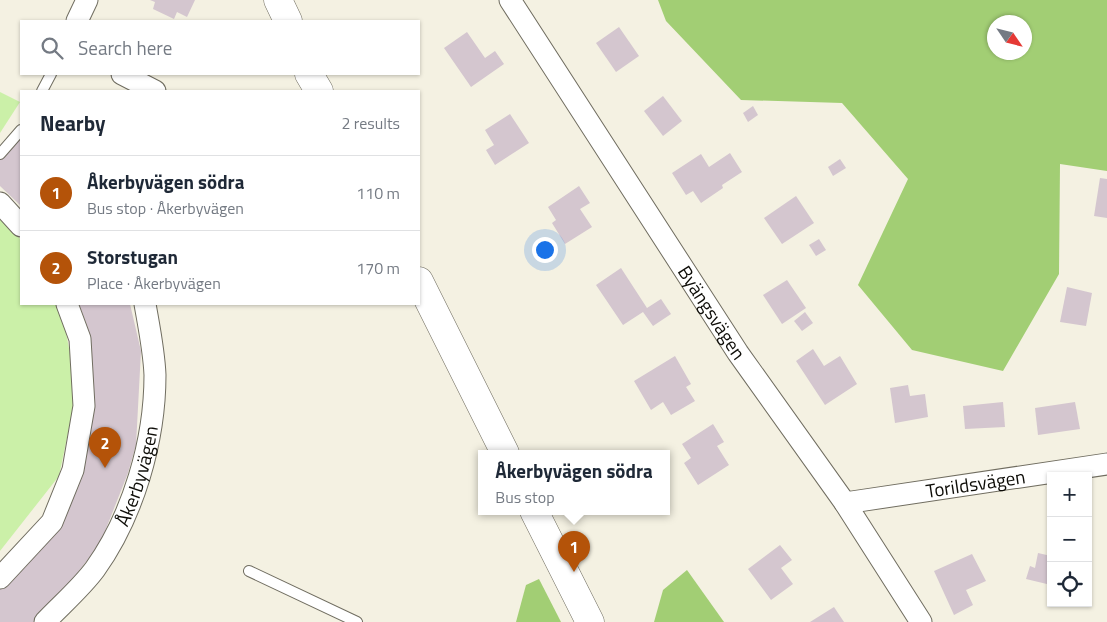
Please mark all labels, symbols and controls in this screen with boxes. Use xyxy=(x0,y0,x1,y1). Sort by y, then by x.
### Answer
north arrow xyxy=(987,15,1032,60)
search box xyxy=(20,20,420,75)
text: Search here xyxy=(78,33,172,62)
icon: search xyxy=(38,34,66,62)
text: Nearby xyxy=(40,107,105,139)
text: 2 results xyxy=(341,111,400,135)
text: Åkerbyvägen södra xyxy=(87,167,244,196)
text: 1 xyxy=(52,181,60,205)
text: 110 m xyxy=(356,181,400,205)
text: Bus stop · Åkerbyvägen xyxy=(87,196,244,220)
your location xyxy=(532,237,558,263)
text: Storstugan xyxy=(87,242,178,271)
text: 2 xyxy=(52,256,60,280)
text: 170 m xyxy=(356,256,400,280)
street label: Byängsvägen xyxy=(671,259,753,365)
text: Place · Åkerbyvägen xyxy=(87,271,221,295)
street label: Åkerbyvägen xyxy=(107,423,165,531)
pin: 2 xyxy=(89,427,121,468)
popup xyxy=(478,450,670,515)
text: Åkerbyvägen södra xyxy=(495,456,653,485)
street label: Torildsvägen xyxy=(924,461,1027,505)
map controls xyxy=(1047,472,1092,607)
button: + xyxy=(1047,472,1092,517)
text: Bus stop xyxy=(495,485,555,509)
button: − xyxy=(1047,517,1092,562)
pin: 1 xyxy=(558,531,590,572)
button: locate xyxy=(1047,562,1092,607)

